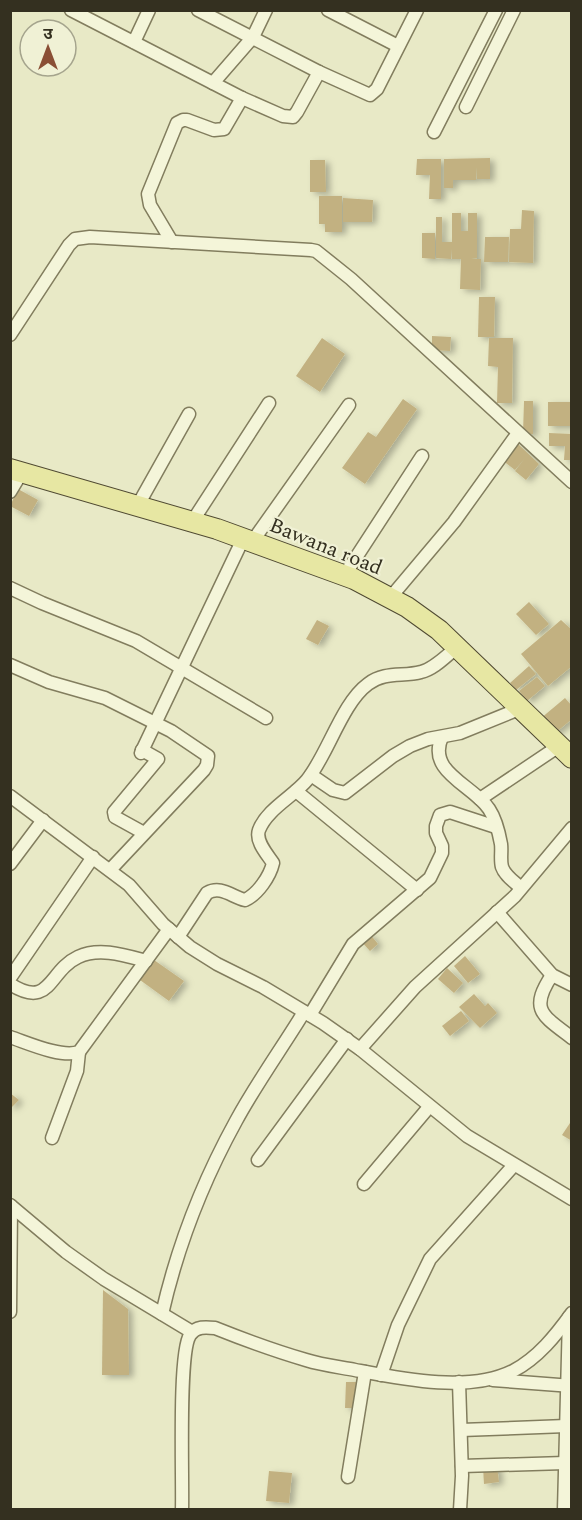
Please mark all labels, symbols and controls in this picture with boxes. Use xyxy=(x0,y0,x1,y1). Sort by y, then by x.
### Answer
north arrow xyxy=(18,18,78,78)
text: उ xyxy=(43,22,53,46)
street label: Bawana road xyxy=(264,510,387,584)

